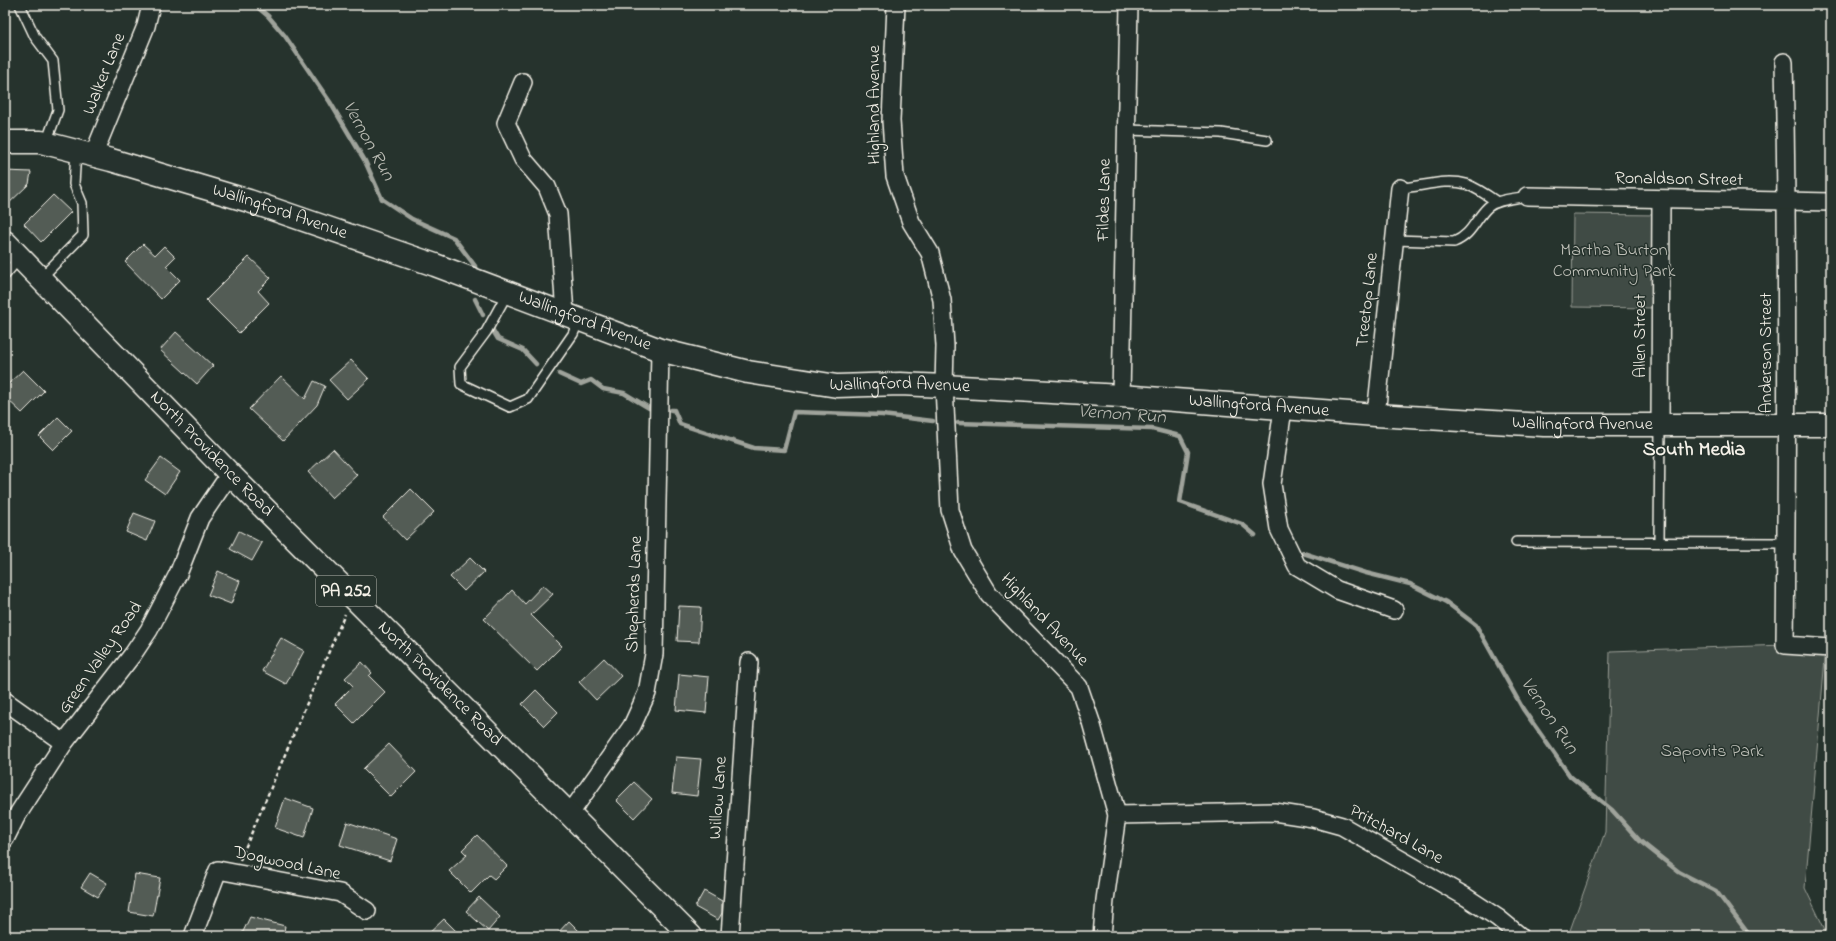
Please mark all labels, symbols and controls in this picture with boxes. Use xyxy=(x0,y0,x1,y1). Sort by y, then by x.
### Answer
street label: Walker Lane xyxy=(77,28,134,119)
street label: Highland Avenue xyxy=(862,44,889,165)
water label: Vernon Run xyxy=(335,96,401,186)
street label: Fildes Lane xyxy=(1091,157,1119,243)
street label: Ronaldson Street xyxy=(1615,166,1743,194)
street label: Wallingford Avenue xyxy=(209,178,352,247)
park label: Martha Burton Community Park xyxy=(1553,238,1675,285)
street label: Treetop Lane xyxy=(1350,250,1386,349)
street label: Wallingford Avenue xyxy=(514,285,656,359)
street label: Anderson Street xyxy=(1754,293,1780,413)
street label: Allen Street xyxy=(1628,294,1654,378)
street label: Wallingford Avenue xyxy=(827,371,972,400)
street label: North Providence Road xyxy=(143,385,279,523)
street label: Wallingford Avenue xyxy=(1188,388,1331,425)
water label: Vernon Run xyxy=(1077,398,1167,432)
street label: Wallingford Avenue xyxy=(1511,410,1654,439)
district label: South Media xyxy=(1643,436,1745,465)
street label: Shepherds Lane xyxy=(620,534,650,653)
street label: Highland Avenue xyxy=(993,567,1095,674)
road number: PA 252 xyxy=(316,576,376,606)
street label: Green Valley Road xyxy=(52,596,150,720)
street label: North Providence Road xyxy=(371,616,508,753)
water label: Vernon Run xyxy=(1513,672,1585,760)
park label: Sapovits Park xyxy=(1661,739,1764,765)
street label: Willow Lane xyxy=(703,755,735,840)
street label: Pritchard Lane xyxy=(1344,798,1449,872)
street label: Dogwood Lane xyxy=(230,840,344,889)

